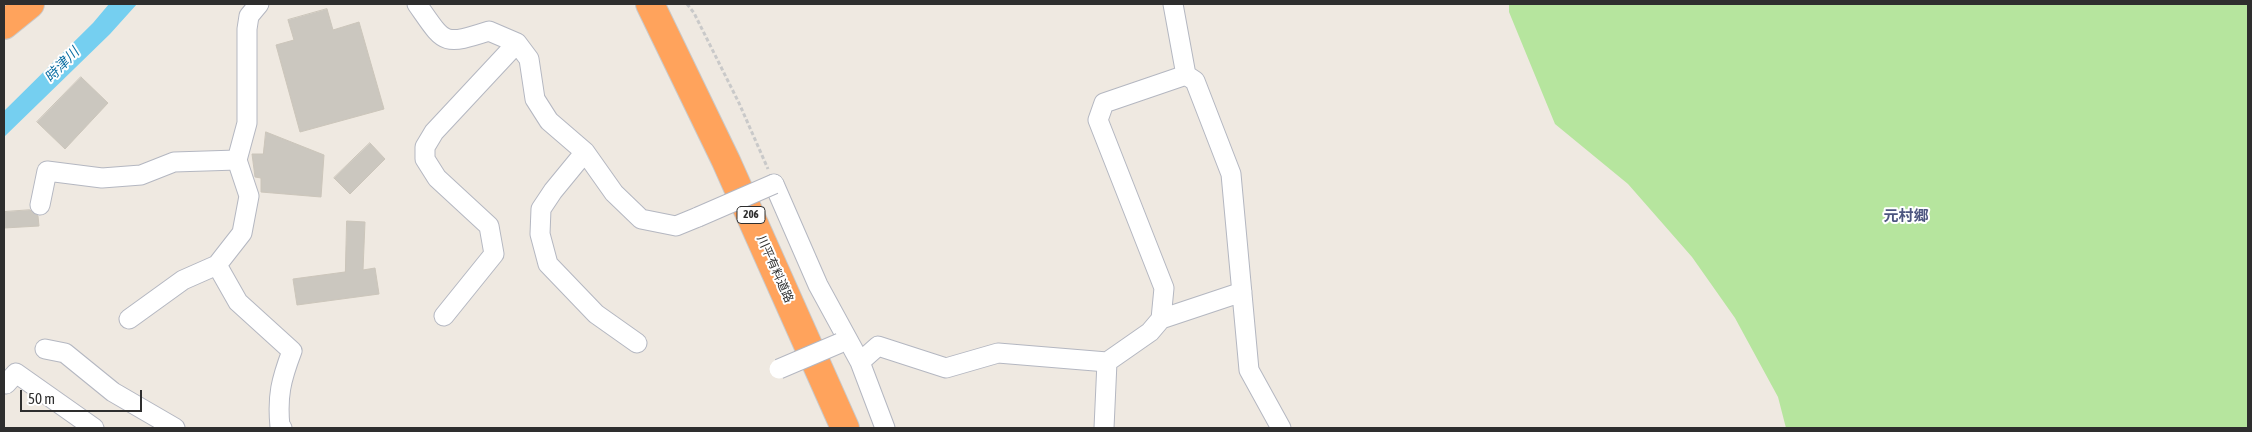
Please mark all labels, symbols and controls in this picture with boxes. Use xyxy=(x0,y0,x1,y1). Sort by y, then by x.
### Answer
water label: 時津川 xyxy=(41,44,83,86)
road number: 206 xyxy=(737,206,765,224)
district label: 元村郷 xyxy=(1884,207,1928,225)
street label: 川平有料道路 xyxy=(754,233,796,305)
scale bar xyxy=(22,380,145,412)
text: 50 m xyxy=(28,390,55,407)

